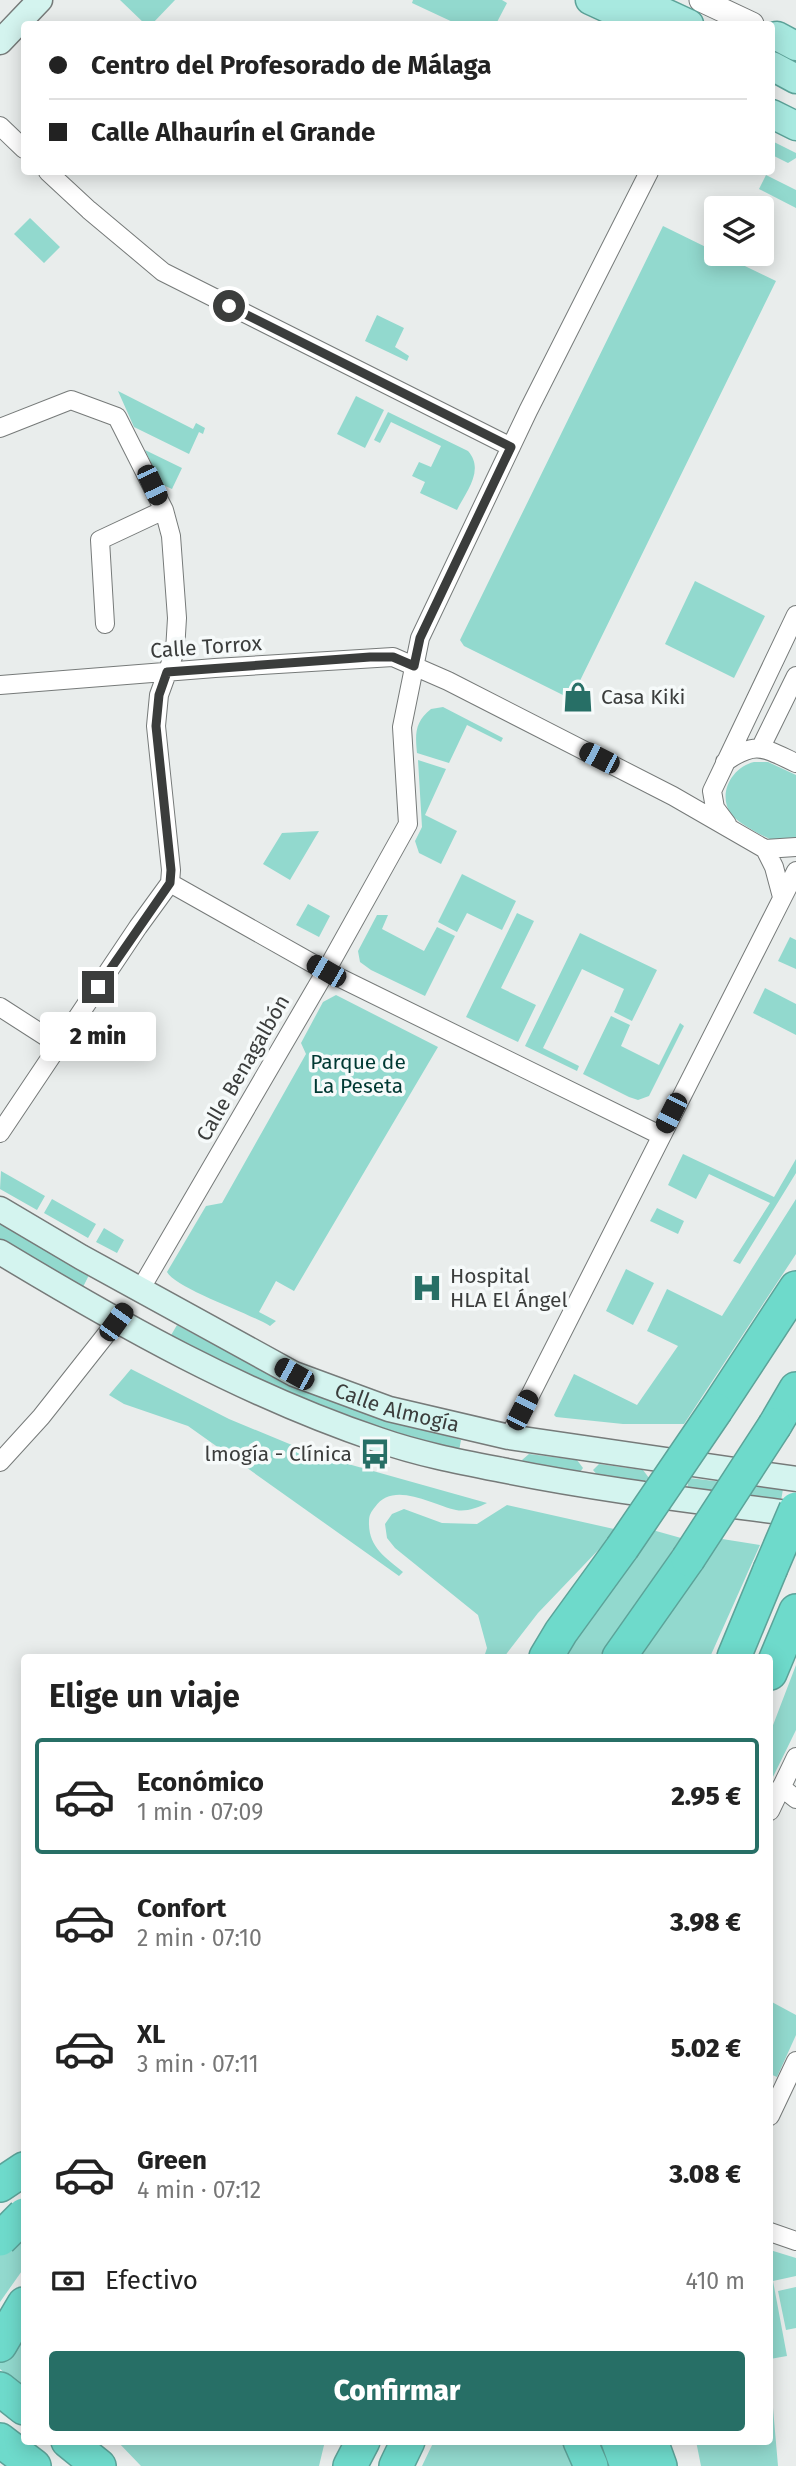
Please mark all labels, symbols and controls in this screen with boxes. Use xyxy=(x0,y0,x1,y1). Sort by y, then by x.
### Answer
text: Centro del Profesorado de Málaga xyxy=(91,50,491,81)
text: Calle Alhaurín el Grande xyxy=(91,117,375,148)
map controls xyxy=(704,196,774,266)
button: layers xyxy=(704,196,774,266)
route start xyxy=(213,290,245,322)
car xyxy=(134,462,171,508)
street label: Calle Torrox xyxy=(149,630,263,664)
shop icon: Casa Kiki xyxy=(561,680,595,714)
place label: Casa Kiki xyxy=(601,684,685,710)
car xyxy=(576,739,623,777)
car xyxy=(303,951,350,991)
route end xyxy=(82,971,114,1003)
street label: Calle Benagalbón xyxy=(191,990,295,1146)
callout: 2 min xyxy=(40,1012,156,1060)
text: 2 min xyxy=(70,1022,126,1050)
park label: Parque de La Peseta xyxy=(310,1049,406,1099)
car xyxy=(653,1090,690,1136)
place label: Hospital HLA El Ángel xyxy=(450,1263,568,1313)
hospital icon: Hospital HLA El Ángel xyxy=(410,1271,444,1305)
car xyxy=(96,1299,137,1345)
car xyxy=(271,1355,318,1393)
street label: Calle Almogía xyxy=(331,1377,462,1438)
car xyxy=(504,1387,541,1433)
bus stop icon: lmogía - Clínica xyxy=(358,1437,392,1471)
place label: lmogía - Clínica xyxy=(205,1441,352,1467)
text: Elige un viaje xyxy=(49,1677,240,1715)
icon: car xyxy=(53,1765,116,1828)
text: Económico xyxy=(137,1767,264,1798)
text: 2.95 € xyxy=(671,1781,741,1812)
text: 1 min · 07:09 xyxy=(137,1798,263,1826)
icon: car xyxy=(53,1891,116,1954)
text: Confort xyxy=(137,1893,226,1924)
text: 3.98 € xyxy=(670,1907,741,1938)
text: 2 min · 07:10 xyxy=(137,1924,262,1952)
icon: car xyxy=(53,2017,116,2080)
text: XL xyxy=(137,2019,165,2050)
text: 5.02 € xyxy=(671,2033,741,2064)
text: 3 min · 07:11 xyxy=(137,2050,259,2078)
icon: car xyxy=(53,2143,116,2206)
text: Green xyxy=(137,2145,207,2176)
text: 3.08 € xyxy=(669,2159,741,2190)
text: 4 min · 07:12 xyxy=(137,2176,261,2204)
icon: cash xyxy=(49,2262,87,2300)
text: Efectivo xyxy=(105,2265,198,2296)
text: 410 m xyxy=(685,2267,745,2295)
button: Confirmar xyxy=(49,2351,745,2431)

